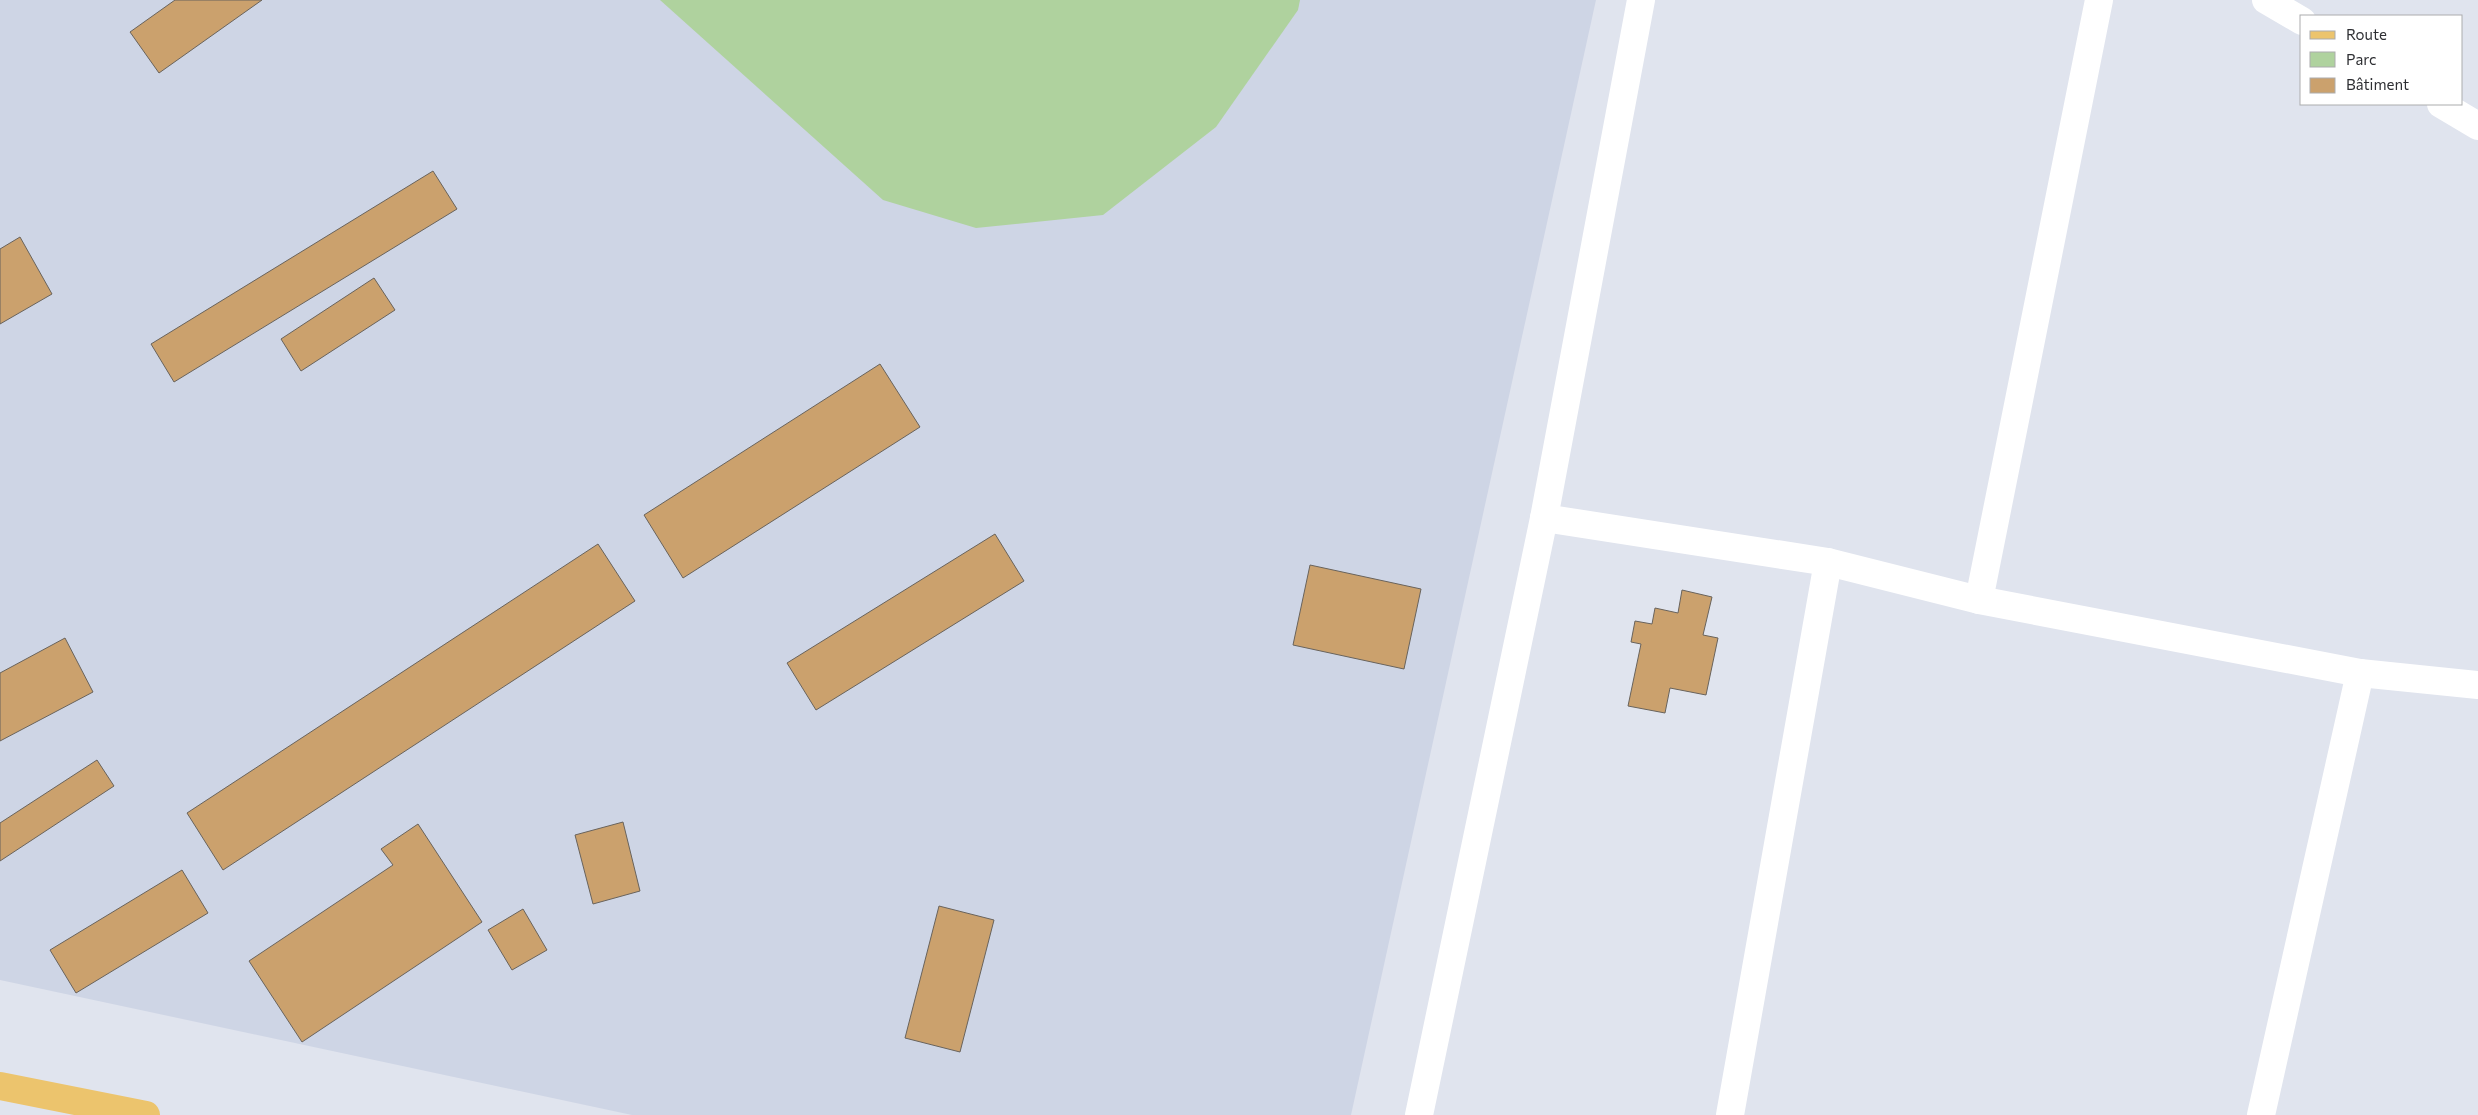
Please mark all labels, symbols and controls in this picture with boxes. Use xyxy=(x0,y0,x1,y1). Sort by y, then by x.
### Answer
legend xyxy=(2300,15,2463,105)
text: Route xyxy=(2346,25,2387,43)
text: Parc xyxy=(2346,50,2376,68)
text: Bâtiment xyxy=(2346,75,2409,93)

